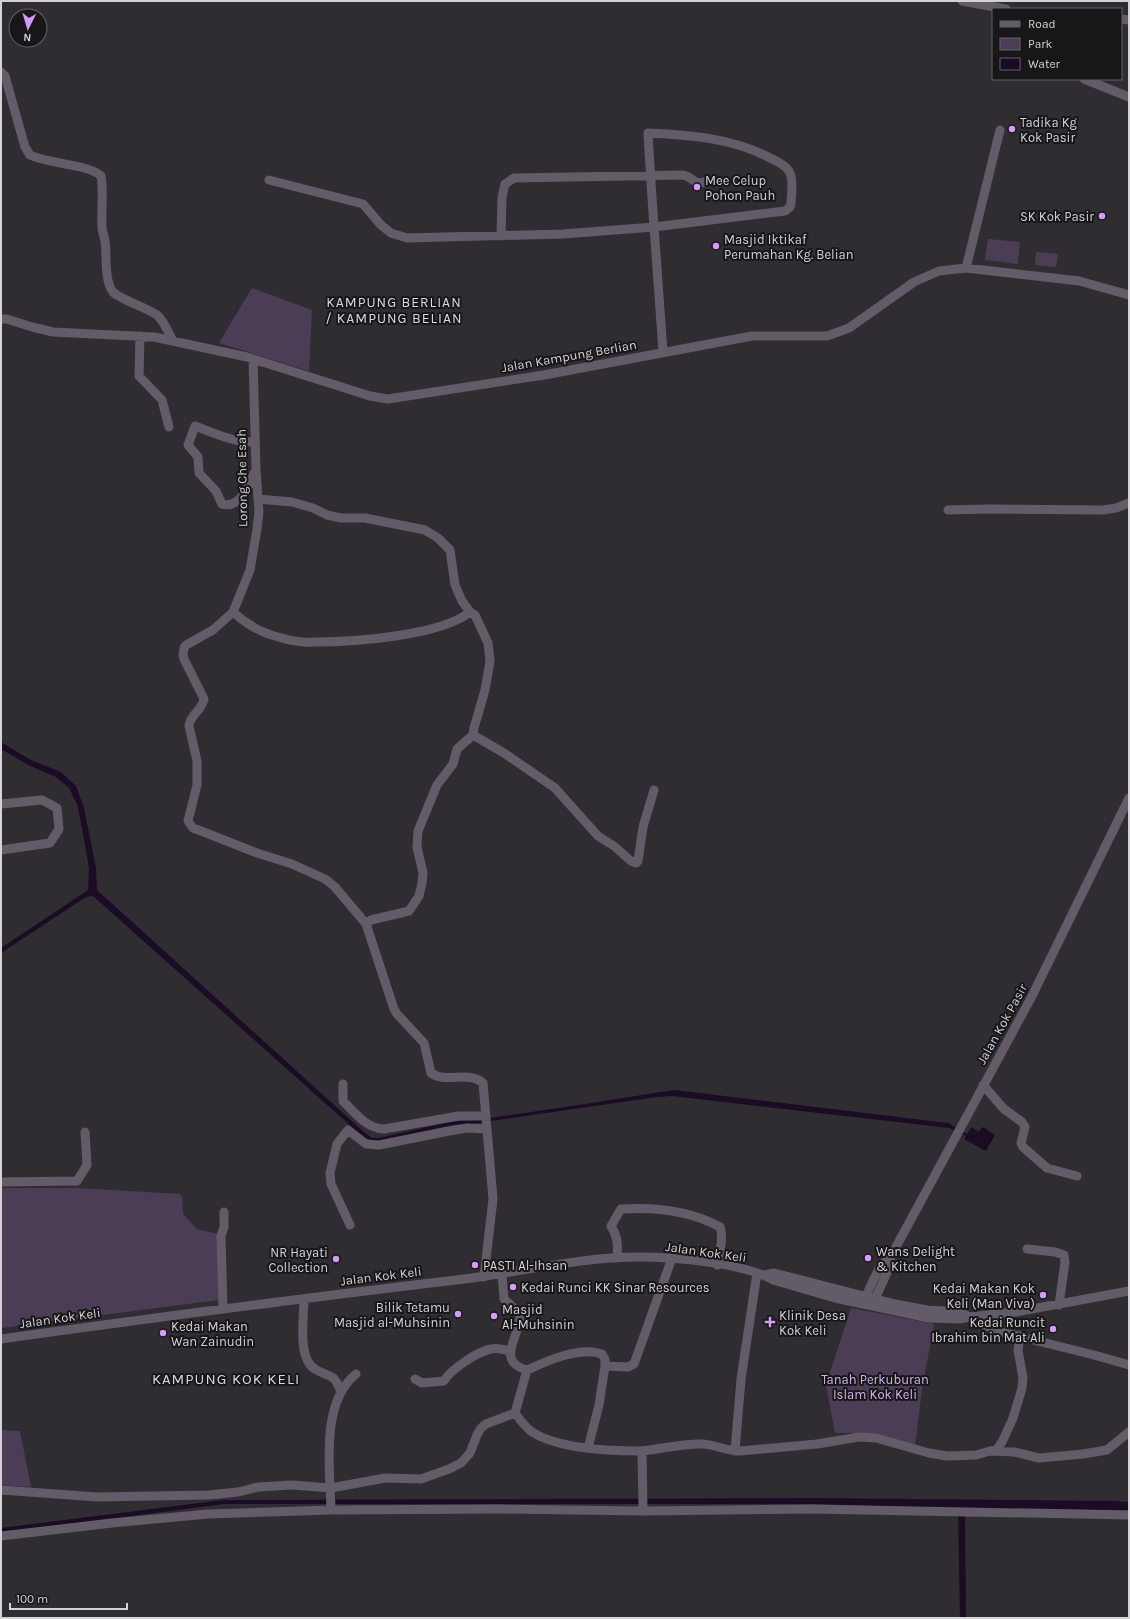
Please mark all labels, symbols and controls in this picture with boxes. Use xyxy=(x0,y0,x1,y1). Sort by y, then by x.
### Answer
north arrow xyxy=(8,8,48,48)
legend xyxy=(992,8,1122,80)
text: Road xyxy=(1028,17,1056,31)
text: N xyxy=(23,31,32,44)
text: Park xyxy=(1028,37,1053,51)
text: Water xyxy=(1028,57,1061,71)
place label: Tadika Kg Kok Pasir xyxy=(1020,115,1078,145)
marker: Tadika Kg Kok Pasir xyxy=(1007,124,1017,134)
place label: Mee Celup Pohon Pauh xyxy=(705,173,775,203)
marker: Mee Celup Pohon Pauh xyxy=(692,182,702,192)
place label: SK Kok Pasir xyxy=(1020,209,1094,224)
marker: SK Kok Pasir xyxy=(1097,211,1107,221)
place label: Masjid Iktikaf Perumahan Kg. Belian xyxy=(724,232,854,262)
marker: Masjid Iktikaf Perumahan Kg. Belian xyxy=(711,241,721,251)
district label: KAMPUNG BERLIAN / KAMPUNG BELIAN xyxy=(325,294,463,327)
street label: Jalan Kampung Berlian xyxy=(500,337,638,375)
street label: Lorong Che Esah xyxy=(234,429,250,527)
street label: Jalan Kok Pasir xyxy=(974,981,1030,1067)
street label: Jalan Kok Keli xyxy=(665,1239,747,1265)
place label: Wans Delight & Kitchen xyxy=(876,1244,955,1274)
place label: NR Hayati Collection xyxy=(269,1245,328,1275)
marker: Wans Delight & Kitchen xyxy=(863,1253,873,1263)
marker: NR Hayati Collection xyxy=(331,1254,341,1264)
place label: PASTI Al-Ihsan xyxy=(483,1258,567,1273)
marker: PASTI Al-Ihsan xyxy=(470,1260,480,1270)
street label: Jalan Kok Keli xyxy=(340,1264,422,1288)
place label: Kedai Runci KK Sinar Resources xyxy=(521,1280,710,1295)
place label: Kedai Makan Kok Keli (Man Viva) xyxy=(933,1281,1035,1311)
marker: Kedai Runci KK Sinar Resources xyxy=(508,1282,518,1292)
marker: Kedai Makan Kok Keli (Man Viva) xyxy=(1038,1290,1048,1300)
place label: Bilik Tetamu Masjid al-Muhsinin xyxy=(334,1300,450,1330)
place label: Masjid Al-Muhsinin xyxy=(502,1302,575,1332)
street label: Jalan Kok Keli xyxy=(19,1305,101,1331)
place label: Klinik Desa Kok Keli xyxy=(779,1308,846,1338)
marker: Bilik Tetamu Masjid al-Muhsinin xyxy=(453,1309,463,1319)
marker: Masjid Al-Muhsinin xyxy=(489,1311,499,1321)
place label: Kedai Runcit Ibrahim bin Mat Ali xyxy=(931,1315,1045,1345)
marker: Klinik Desa Kok Keli xyxy=(764,1316,776,1328)
place label: Kedai Makan Wan Zainudin xyxy=(171,1319,254,1349)
marker: Kedai Runcit Ibrahim bin Mat Ali xyxy=(1048,1324,1058,1334)
marker: Kedai Makan Wan Zainudin xyxy=(158,1328,168,1338)
district label: KAMPUNG KOK KELI xyxy=(152,1370,300,1388)
park label: Tanah Perkuburan Islam Kok Keli xyxy=(821,1372,929,1402)
scale bar xyxy=(10,1585,127,1611)
text: 100 m xyxy=(16,1592,48,1606)

